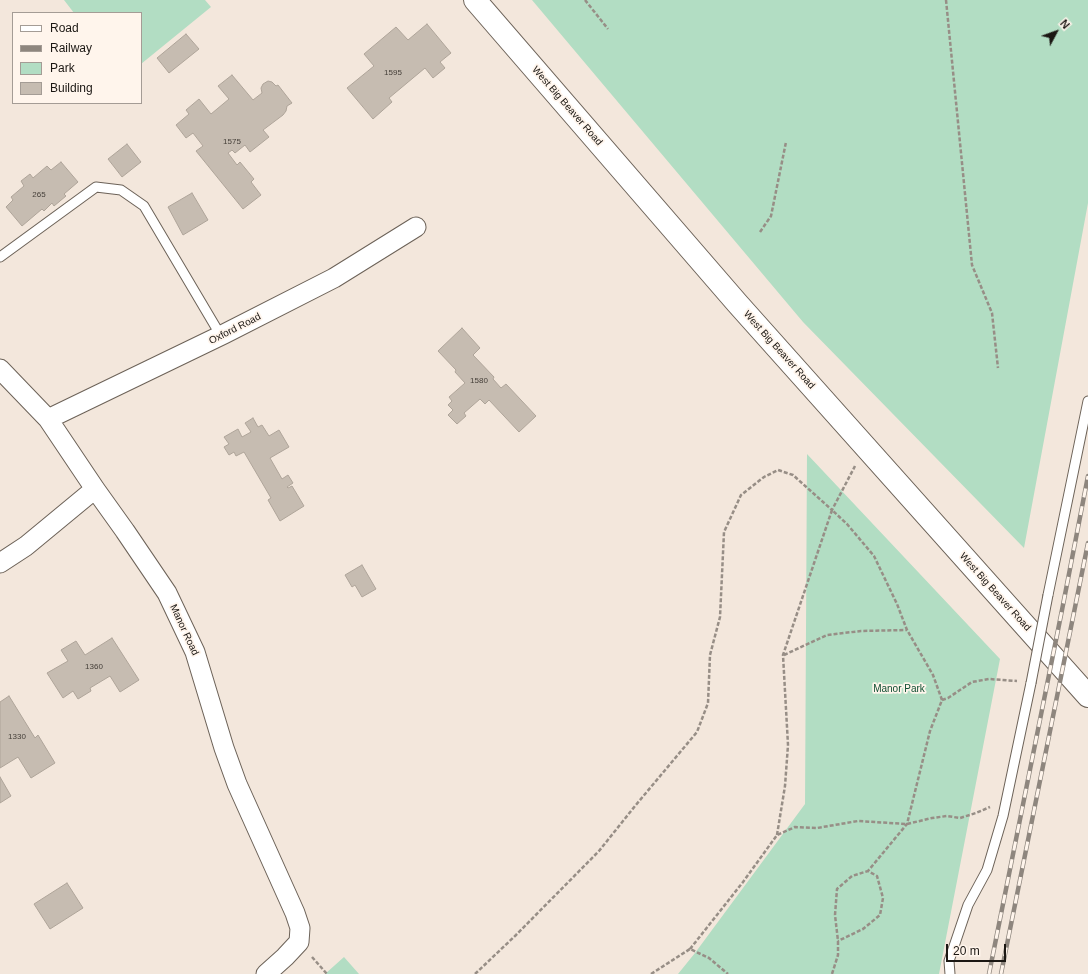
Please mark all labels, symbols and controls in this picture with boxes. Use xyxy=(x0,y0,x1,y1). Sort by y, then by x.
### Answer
legend xyxy=(12,12,142,104)
north arrow xyxy=(1036,12,1076,52)
text: N xyxy=(1058,17,1072,31)
text: Road xyxy=(50,21,79,35)
text: Railway xyxy=(50,41,92,55)
text: Park xyxy=(50,61,75,75)
street label: West Big Beaver Road xyxy=(529,64,605,148)
house number: 1595 xyxy=(384,68,402,78)
text: Building xyxy=(50,81,93,95)
house number: 1575 xyxy=(223,137,241,147)
house number: 265 xyxy=(32,190,46,200)
street label: West Big Beaver Road xyxy=(741,308,817,392)
street label: Oxford Road xyxy=(207,311,263,347)
house number: 1580 xyxy=(470,376,488,386)
street label: West Big Beaver Road xyxy=(957,550,1033,634)
street label: Manor Road xyxy=(167,603,201,657)
house number: 1360 xyxy=(85,662,103,672)
park label: Manor Park xyxy=(873,683,925,695)
house number: 1330 xyxy=(8,732,26,742)
scale bar xyxy=(948,936,1008,962)
text: 20 m xyxy=(953,944,980,958)

